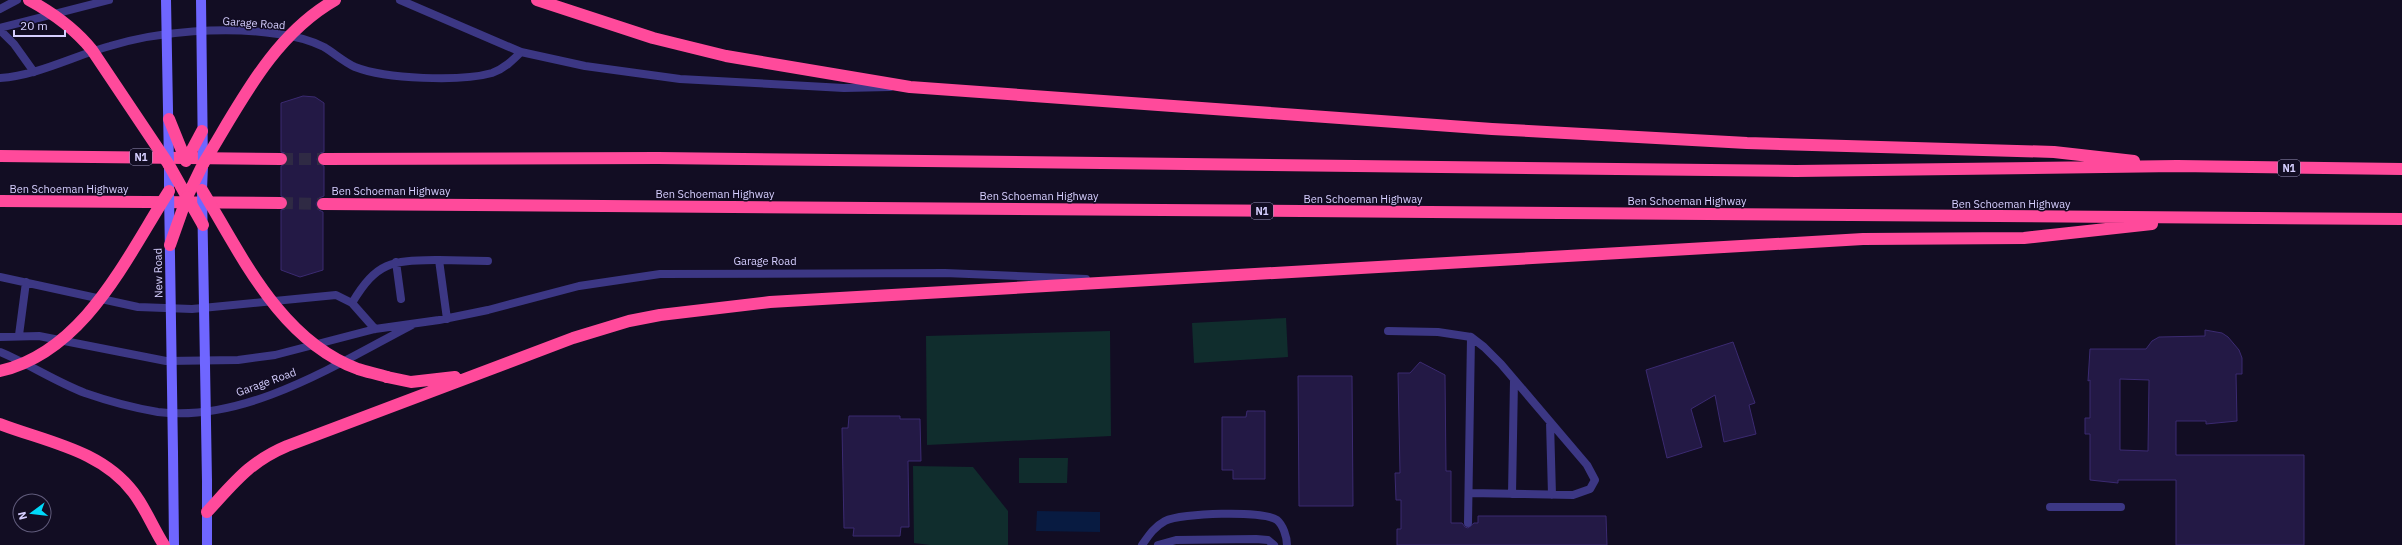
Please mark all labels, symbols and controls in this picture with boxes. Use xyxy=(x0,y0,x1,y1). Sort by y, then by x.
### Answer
scale bar xyxy=(14,12,65,38)
street label: Garage Road xyxy=(222,14,286,32)
text: 20 m xyxy=(20,18,48,33)
road number: N1 xyxy=(130,149,152,165)
road number: N1 xyxy=(2278,160,2300,176)
street label: Ben Schoeman Highway xyxy=(10,182,129,196)
street label: Ben Schoeman Highway xyxy=(332,184,451,198)
street label: Ben Schoeman Highway xyxy=(656,187,775,201)
street label: Ben Schoeman Highway xyxy=(980,189,1099,203)
street label: Ben Schoeman Highway xyxy=(1304,192,1423,206)
street label: Ben Schoeman Highway xyxy=(1628,194,1747,208)
street label: Ben Schoeman Highway xyxy=(1952,197,2071,211)
road number: N1 xyxy=(1251,203,1273,219)
street label: New Road xyxy=(151,248,165,298)
street label: Garage Road xyxy=(733,254,797,268)
street label: Garage Road xyxy=(234,365,298,399)
north arrow xyxy=(12,493,52,533)
text: N xyxy=(15,510,30,521)

